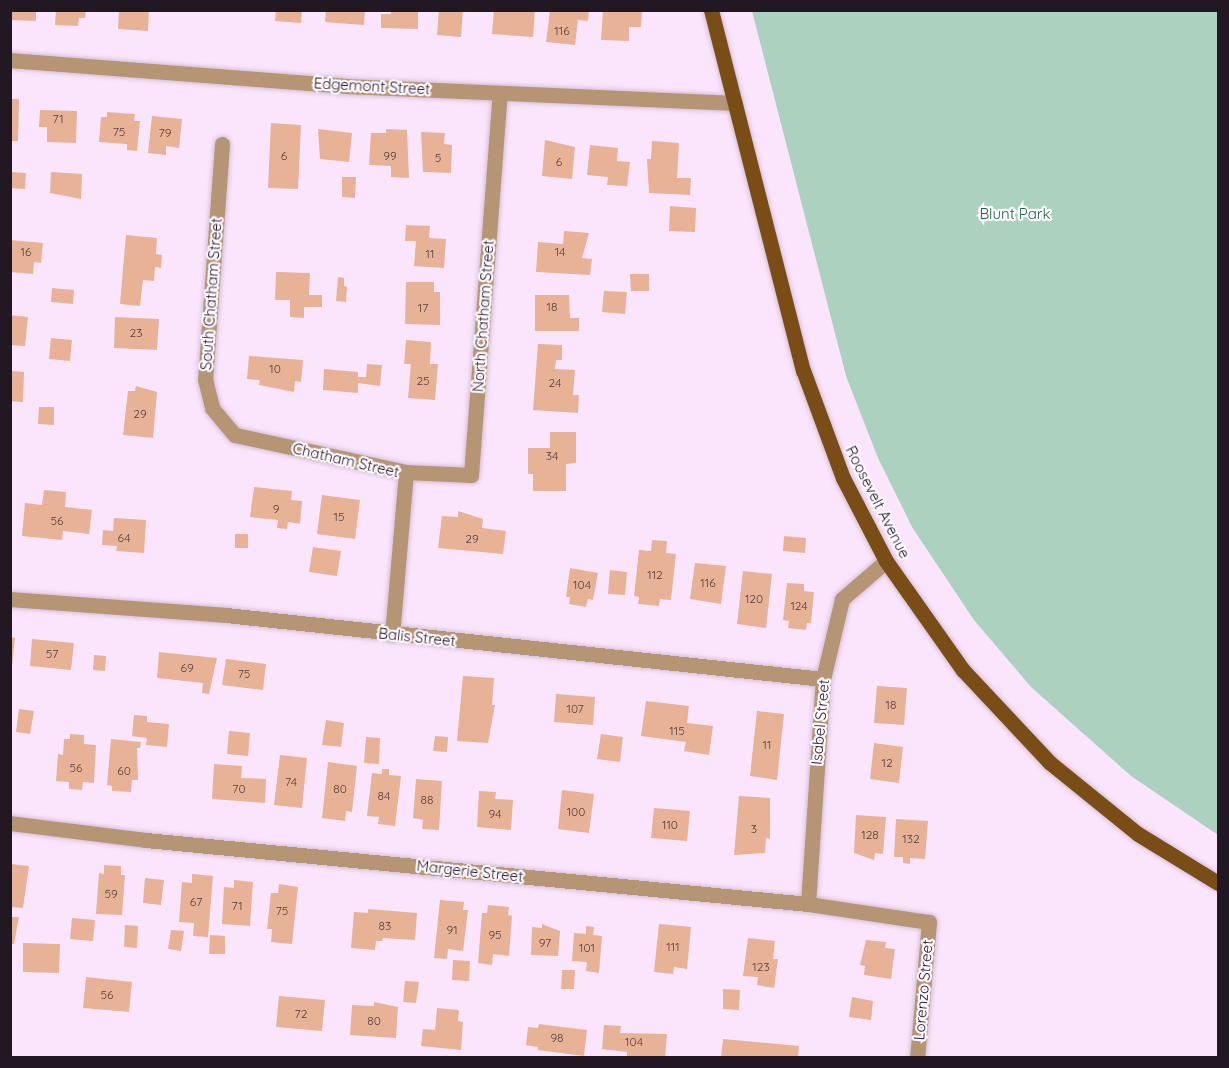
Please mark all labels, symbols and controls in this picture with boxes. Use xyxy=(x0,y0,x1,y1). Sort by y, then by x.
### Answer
house number: 116 xyxy=(554,24,570,38)
street label: Edgemont Street xyxy=(313,74,431,98)
house number: 71 xyxy=(52,112,64,126)
house number: 75 xyxy=(113,125,125,139)
house number: 79 xyxy=(159,126,171,140)
house number: 6 xyxy=(281,149,287,163)
house number: 99 xyxy=(383,149,397,163)
house number: 5 xyxy=(435,151,441,165)
house number: 6 xyxy=(556,155,562,169)
park label: Blunt Park xyxy=(979,205,1051,223)
street label: South Chatham Street xyxy=(197,217,225,371)
street label: North Chatham Street xyxy=(469,239,497,393)
house number: 16 xyxy=(21,245,31,259)
house number: 14 xyxy=(555,245,565,259)
house number: 11 xyxy=(426,247,434,261)
house number: 18 xyxy=(547,300,557,314)
house number: 17 xyxy=(418,301,428,315)
house number: 23 xyxy=(130,326,142,340)
house number: 10 xyxy=(269,362,281,376)
house number: 25 xyxy=(416,374,430,388)
house number: 24 xyxy=(549,376,561,390)
house number: 29 xyxy=(133,407,147,421)
street label: Chatham Street xyxy=(291,439,401,481)
street label: Roosevelt Avenue xyxy=(842,443,914,561)
house number: 34 xyxy=(546,449,558,463)
house number: 9 xyxy=(273,502,279,516)
house number: 15 xyxy=(334,510,344,524)
house number: 56 xyxy=(51,514,63,528)
house number: 64 xyxy=(118,531,130,545)
house number: 29 xyxy=(465,532,479,546)
house number: 112 xyxy=(647,568,663,582)
house number: 116 xyxy=(700,576,716,590)
house number: 104 xyxy=(573,578,591,592)
house number: 120 xyxy=(745,592,763,606)
house number: 124 xyxy=(790,599,808,613)
street label: Balis Street xyxy=(377,624,457,650)
house number: 57 xyxy=(46,647,58,661)
house number: 69 xyxy=(180,661,194,675)
house number: 75 xyxy=(238,667,250,681)
street label: Isabel Street xyxy=(807,678,833,766)
house number: 18 xyxy=(886,698,896,712)
house number: 107 xyxy=(566,702,584,716)
house number: 115 xyxy=(669,724,685,738)
house number: 11 xyxy=(763,738,771,752)
house number: 12 xyxy=(881,756,893,770)
house number: 56 xyxy=(70,761,82,775)
house number: 60 xyxy=(117,764,131,778)
house number: 74 xyxy=(285,775,297,789)
house number: 70 xyxy=(232,782,246,796)
house number: 80 xyxy=(333,782,347,796)
house number: 84 xyxy=(378,789,390,803)
house number: 88 xyxy=(421,793,433,807)
house number: 100 xyxy=(567,805,585,819)
house number: 94 xyxy=(488,807,502,821)
house number: 110 xyxy=(662,818,678,832)
house number: 3 xyxy=(751,822,757,836)
house number: 128 xyxy=(861,828,879,842)
house number: 132 xyxy=(902,832,920,846)
street label: Margerie Street xyxy=(416,856,524,886)
house number: 59 xyxy=(104,887,118,901)
house number: 67 xyxy=(190,895,202,909)
house number: 71 xyxy=(231,899,243,913)
house number: 75 xyxy=(276,904,288,918)
house number: 83 xyxy=(379,919,391,933)
house number: 91 xyxy=(446,923,458,937)
house number: 95 xyxy=(488,928,502,942)
house number: 97 xyxy=(539,936,551,950)
street label: Lorenzo Street xyxy=(910,939,936,1041)
house number: 111 xyxy=(666,940,680,954)
house number: 101 xyxy=(579,941,595,955)
house number: 123 xyxy=(752,960,770,974)
house number: 56 xyxy=(101,988,113,1002)
house number: 72 xyxy=(295,1007,307,1021)
house number: 80 xyxy=(367,1014,381,1028)
house number: 98 xyxy=(550,1031,564,1045)
house number: 104 xyxy=(625,1035,643,1049)

